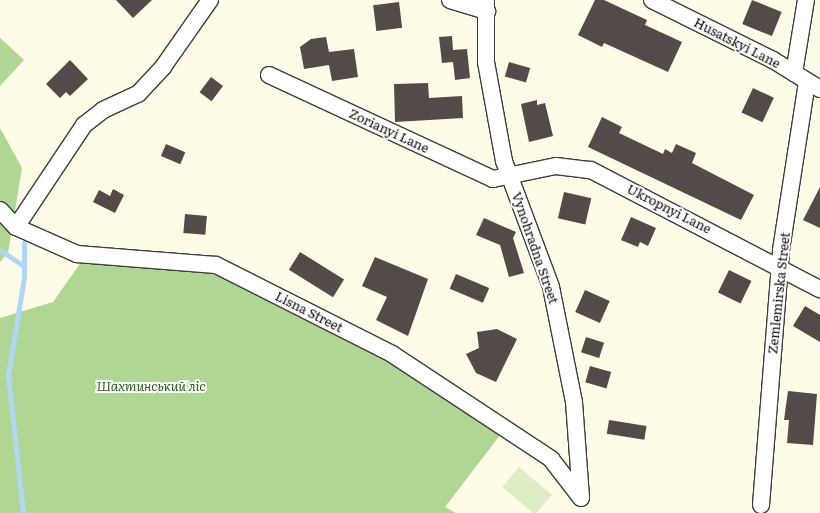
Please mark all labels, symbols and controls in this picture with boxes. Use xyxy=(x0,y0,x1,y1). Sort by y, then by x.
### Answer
street label: Husatskyi Lane xyxy=(691,14,783,72)
street label: Zorianyi Lane xyxy=(347,106,431,156)
street label: Ukropnyi Lane xyxy=(624,181,714,237)
street label: Vynohradna Street xyxy=(509,190,561,306)
street label: Zemlemirska Street xyxy=(765,231,793,355)
street label: Lisna Street xyxy=(273,288,345,336)
park label: Шахтинський ліс xyxy=(96,378,206,394)

